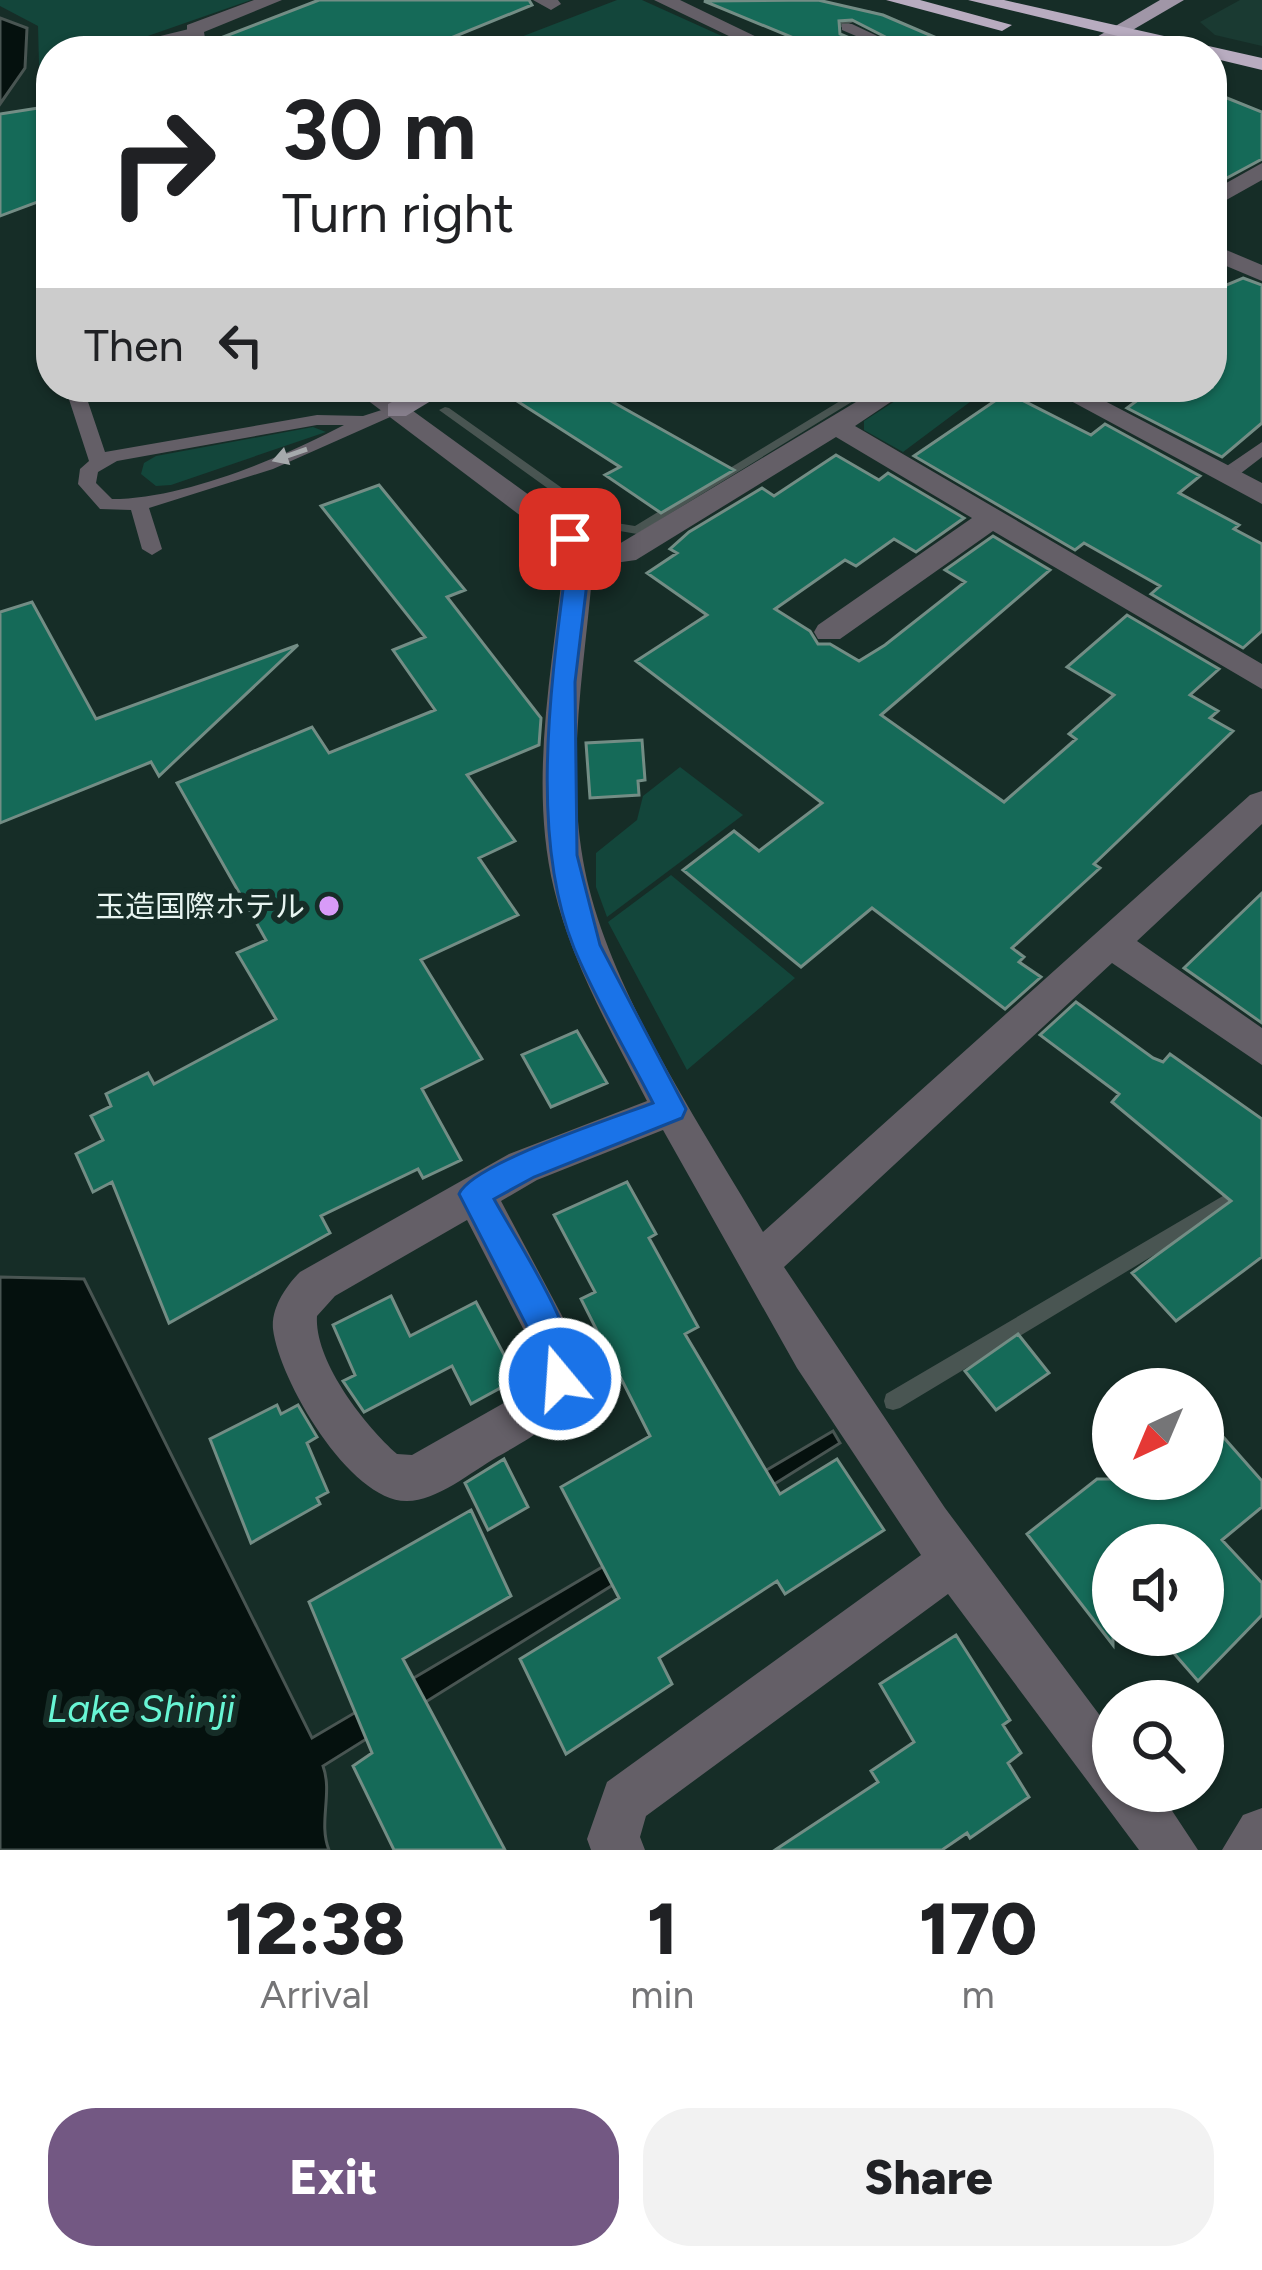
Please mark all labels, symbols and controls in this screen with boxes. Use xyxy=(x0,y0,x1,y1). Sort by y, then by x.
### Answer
text: 30 m xyxy=(282,79,476,180)
icon: right xyxy=(84,84,240,240)
text: Turn right xyxy=(282,181,514,246)
icon: left xyxy=(208,312,274,378)
text: Then xyxy=(84,318,184,372)
one-way arrow xyxy=(272,447,308,465)
pin xyxy=(519,488,621,590)
icon: arrive xyxy=(537,506,603,572)
place label: 玉造国際ホテル xyxy=(95,888,305,925)
marker: 玉造国際ホテル xyxy=(316,893,342,919)
position arrow xyxy=(497,1316,623,1442)
north arrow xyxy=(1092,1368,1224,1500)
map controls xyxy=(1092,1368,1224,1812)
button: sound xyxy=(1092,1524,1224,1656)
button: search xyxy=(1092,1680,1224,1812)
water label: Lake Shinji xyxy=(47,1685,236,1732)
text: 12:38 xyxy=(225,1886,405,1972)
text: 1 xyxy=(647,1886,678,1972)
text: 170 xyxy=(919,1886,1037,1972)
text: Arrival xyxy=(260,1971,370,2018)
text: min xyxy=(630,1971,694,2018)
text: m xyxy=(962,1971,995,2018)
button: Exit xyxy=(48,2108,619,2246)
button: Share xyxy=(643,2108,1214,2246)

